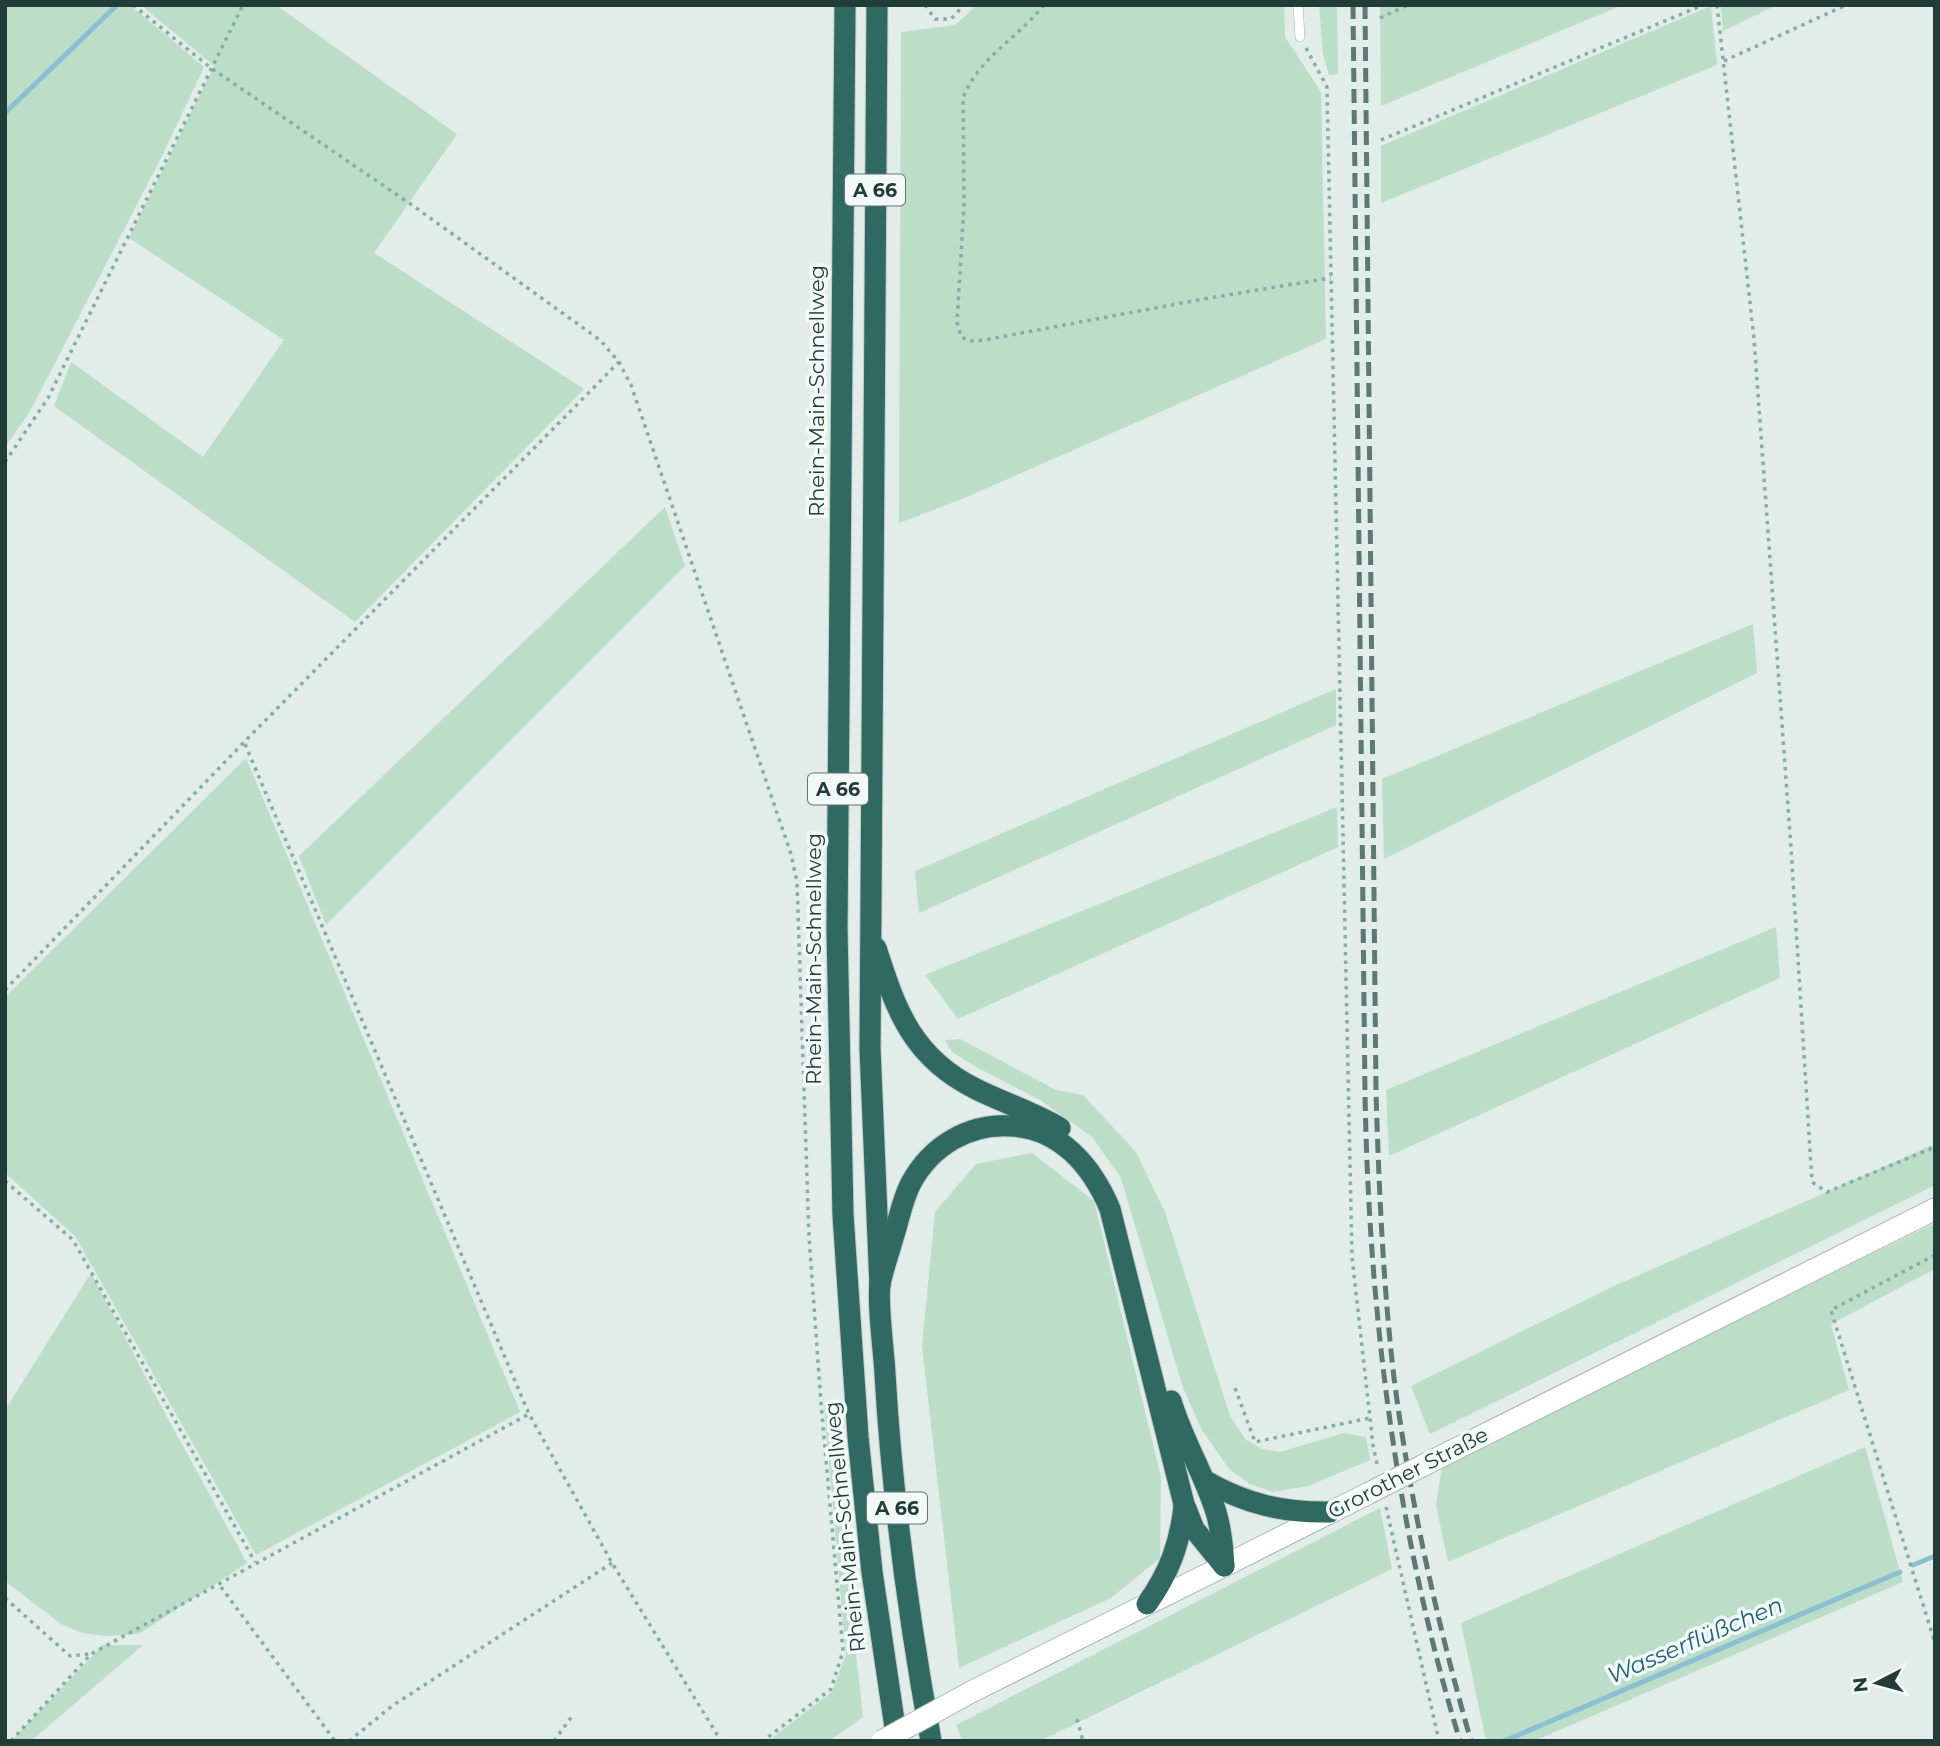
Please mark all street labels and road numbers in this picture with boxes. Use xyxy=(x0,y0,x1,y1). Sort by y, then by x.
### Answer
road number: A 66 xyxy=(845,174,905,206)
street label: Rhein-Main-Schnellweg xyxy=(804,265,829,517)
road number: A 66 xyxy=(808,774,868,804)
street label: Rhein-Main-Schnellweg xyxy=(801,833,826,1085)
street label: Rhein-Main-Schnellweg xyxy=(819,1400,870,1654)
street label: Grorother Straße xyxy=(1324,1421,1492,1524)
road number: A 66 xyxy=(867,1492,927,1524)

